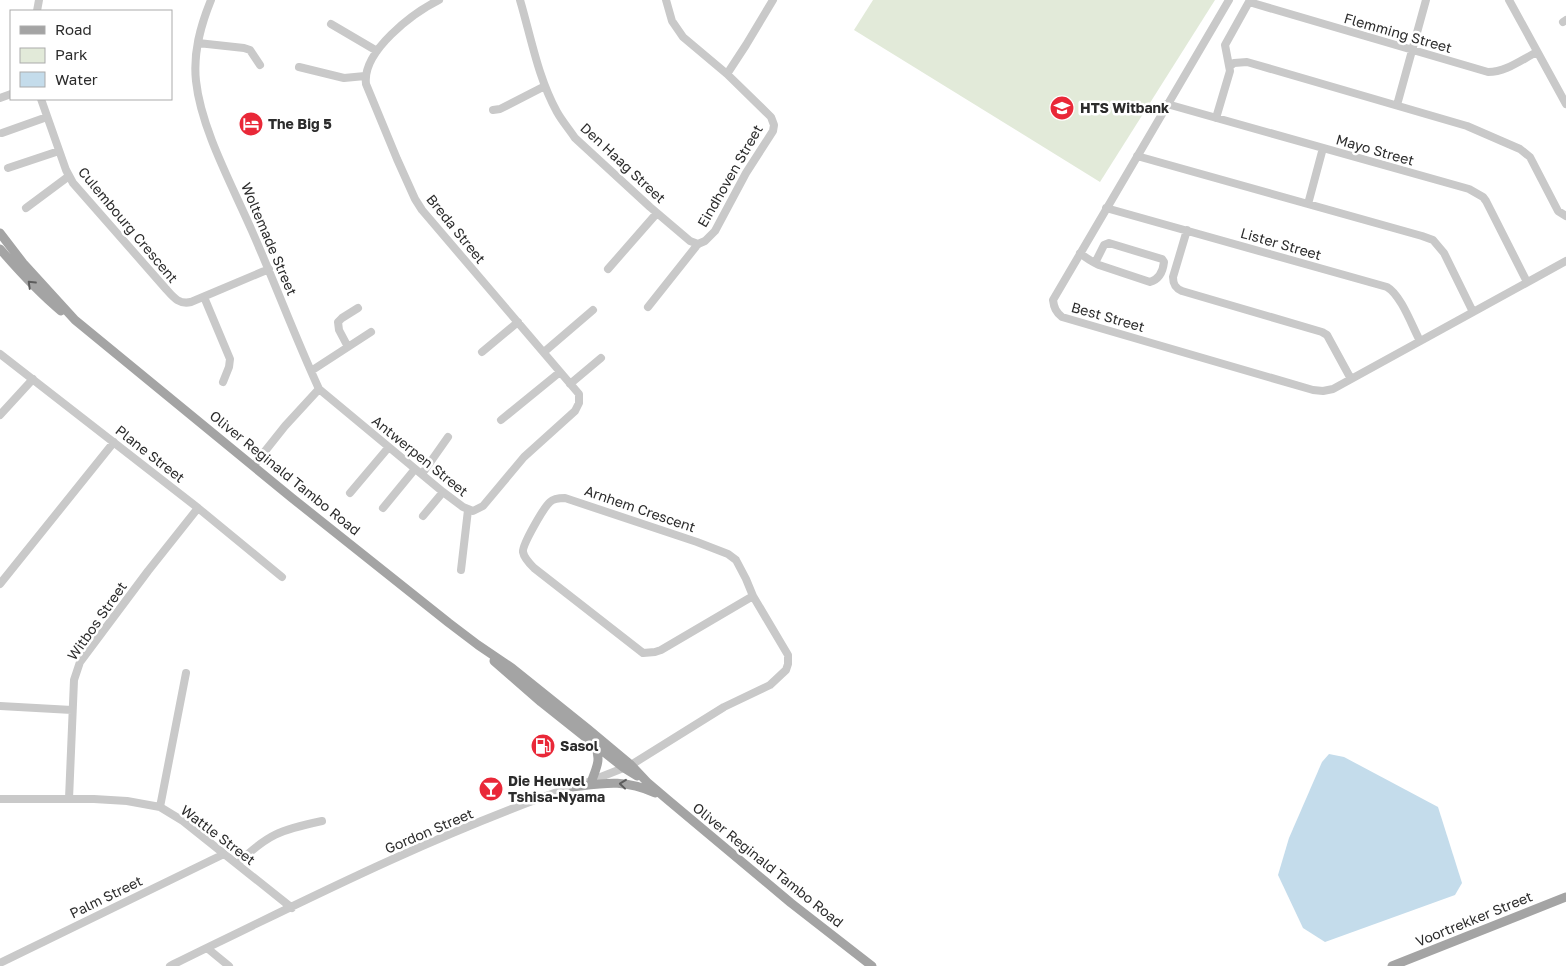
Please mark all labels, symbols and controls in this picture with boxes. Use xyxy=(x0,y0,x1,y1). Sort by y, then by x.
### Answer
street label: Flemming Street xyxy=(1342,9,1454,56)
legend xyxy=(10,10,172,100)
text: Road xyxy=(55,20,92,38)
text: Park xyxy=(55,45,88,63)
text: Water xyxy=(55,70,98,88)
school or university icon: HTS Witbank xyxy=(1049,95,1075,121)
place label: HTS Witbank xyxy=(1080,99,1169,116)
hotel icon: The Big 5 xyxy=(238,111,264,137)
place label: The Big 5 xyxy=(268,115,332,132)
street label: Den Haag Street xyxy=(577,119,669,206)
street label: Eindhoven Street xyxy=(693,121,766,230)
street label: Mayo Street xyxy=(1334,130,1416,169)
street label: Culembourg Crescent xyxy=(75,163,182,286)
street label: Woltemade Street xyxy=(238,180,301,298)
street label: Breda Street xyxy=(423,191,490,267)
street label: Lister Street xyxy=(1239,224,1324,263)
one-way arrow xyxy=(28,281,37,290)
street label: Best Street xyxy=(1070,298,1147,335)
street label: Oliver Reginald Tambo Road xyxy=(207,407,364,539)
street label: Antwerpen Street xyxy=(369,412,472,500)
street label: Plane Street xyxy=(112,421,188,486)
street label: Arnhem Crescent xyxy=(582,482,698,535)
street label: Witbos Street xyxy=(63,578,130,663)
fuel station icon: Sasol xyxy=(530,733,556,759)
place label: Sasol xyxy=(560,737,599,754)
place label: Die Heuwel Tshisa-Nyama xyxy=(508,772,605,805)
bar icon: Die Heuwel Tshisa-Nyama xyxy=(478,776,504,802)
one-way arrow xyxy=(618,779,626,790)
street label: Oliver Reginald Tambo Road xyxy=(690,799,847,931)
street label: Wattle Street xyxy=(178,801,259,868)
street label: Gordon Street xyxy=(382,804,475,857)
street label: Palm Street xyxy=(67,872,145,921)
street label: Voortrekker Street xyxy=(1413,887,1535,950)

